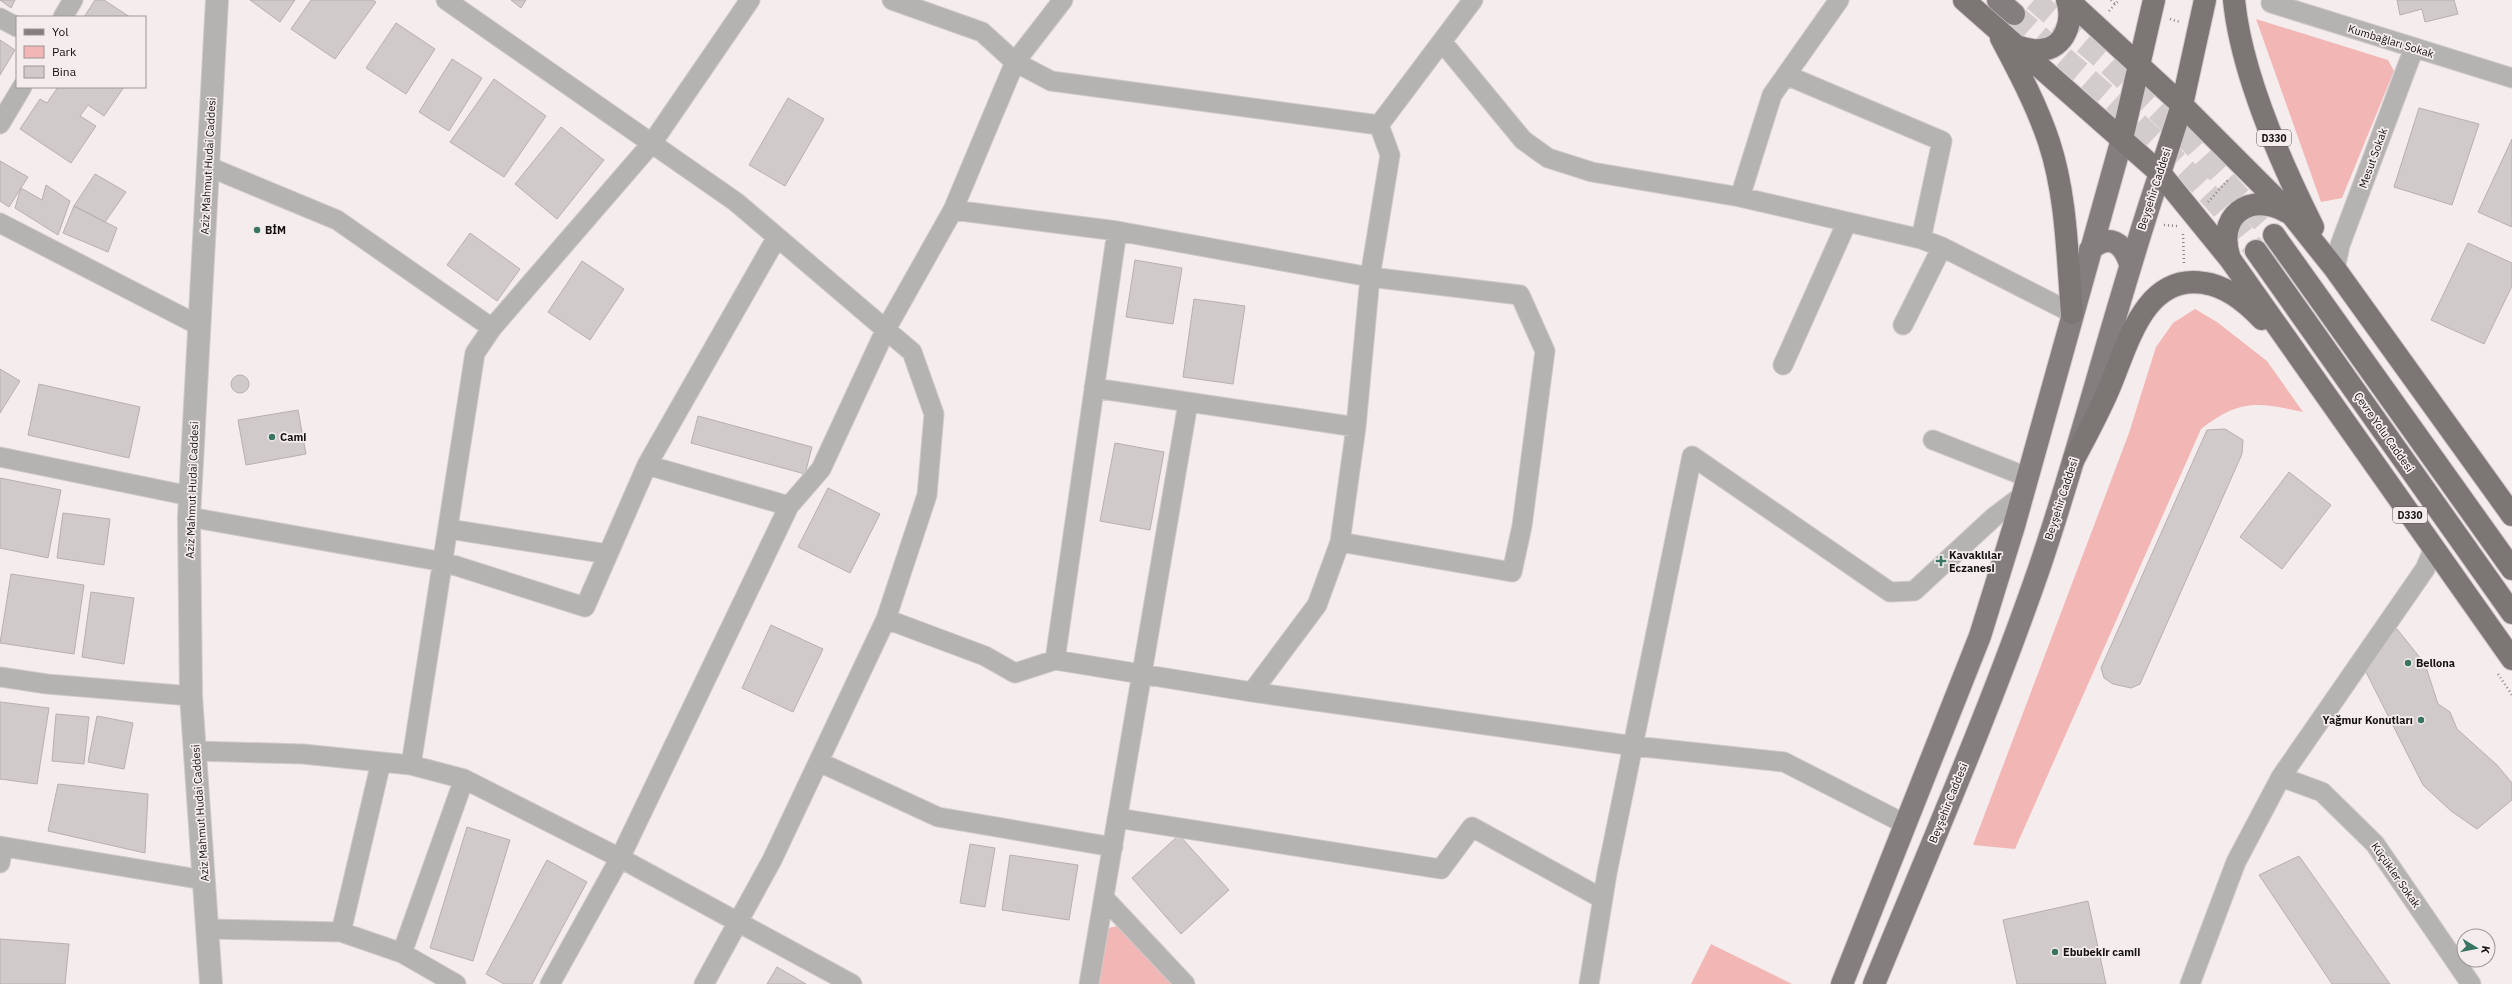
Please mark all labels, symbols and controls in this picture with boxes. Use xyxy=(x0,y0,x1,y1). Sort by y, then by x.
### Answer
legend xyxy=(16,16,146,88)
street label: Kumbağları Sokak xyxy=(2346,21,2436,61)
text: Yol xyxy=(52,24,69,39)
text: Park xyxy=(52,44,77,59)
text: Bina xyxy=(52,64,77,79)
street label: Aziz Mahmut Hudai Caddesi xyxy=(197,97,219,235)
street label: Mesut Sokak xyxy=(2356,126,2390,190)
road number: D330 xyxy=(2257,130,2291,146)
street label: Beyşehir Caddesi xyxy=(2134,146,2174,232)
place label: BİM xyxy=(265,223,286,237)
marker: BİM xyxy=(252,225,262,235)
street label: Çevre Yolu Caddesi xyxy=(2351,389,2417,475)
street label: Aziz Mahmut Hudai Caddesi xyxy=(183,421,201,559)
place label: Cami xyxy=(280,430,306,444)
marker: Cami xyxy=(267,432,277,442)
street label: Beyşehir Caddesi xyxy=(2041,456,2081,542)
road number: D330 xyxy=(2393,507,2427,523)
place label: Kavaklılar Eczanesi xyxy=(1949,548,2002,575)
marker: Kavaklılar Eczanesi xyxy=(1936,556,1946,566)
place label: Bellona xyxy=(2416,656,2455,670)
marker: Bellona xyxy=(2403,658,2413,668)
place label: Yağmur Konutları xyxy=(2323,713,2413,727)
marker: Yağmur Konutları xyxy=(2416,715,2426,725)
street label: Aziz Mahmut Hudai Caddesi xyxy=(188,744,212,882)
street label: Beyşehir Caddesi xyxy=(1926,761,1970,845)
street label: Küçükler Sokak xyxy=(2368,840,2424,910)
north arrow xyxy=(2456,928,2496,968)
place label: Ebubekir camii xyxy=(2063,945,2140,959)
text: K xyxy=(2478,945,2493,955)
marker: Ebubekir camii xyxy=(2050,947,2060,957)

